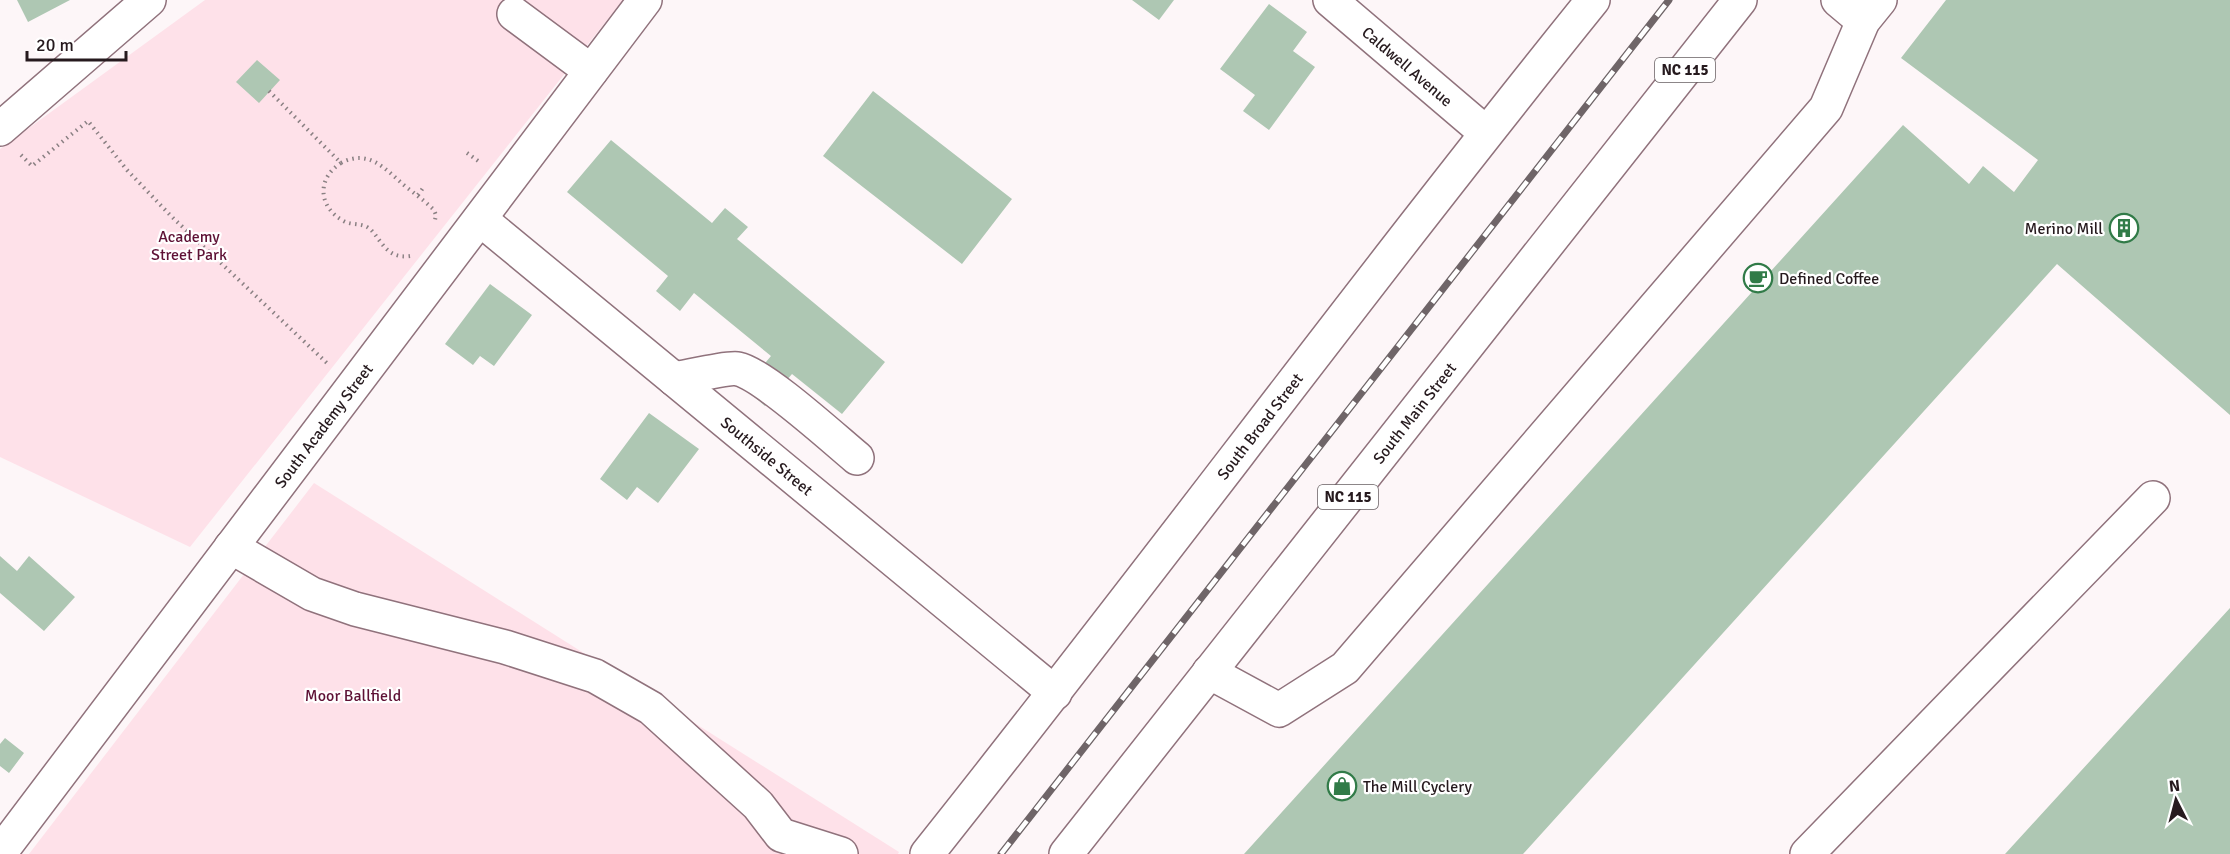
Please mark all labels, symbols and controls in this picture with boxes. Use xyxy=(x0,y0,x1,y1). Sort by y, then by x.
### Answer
street label: Caldwell Avenue xyxy=(1357,23,1456,111)
scale bar xyxy=(27,24,126,62)
text: 20 m xyxy=(36,34,74,56)
road number: NC 115 xyxy=(1655,58,1715,82)
building icon: Merino Mill xyxy=(2108,212,2140,244)
place label: Merino Mill xyxy=(2025,219,2103,239)
park label: Academy Street Park xyxy=(151,227,227,265)
cafe icon: Defined Coffee xyxy=(1742,262,1774,294)
place label: Defined Coffee xyxy=(1779,269,1879,289)
street label: South Main Street xyxy=(1369,359,1461,468)
street label: South Academy Street xyxy=(271,360,378,492)
street label: South Broad Street xyxy=(1213,369,1308,484)
street label: Southside Street xyxy=(716,413,817,500)
road number: NC 115 xyxy=(1318,485,1378,509)
park label: Moor Ballfield xyxy=(305,686,401,706)
shop icon: The Mill Cyclery xyxy=(1326,770,1358,802)
north arrow xyxy=(2146,770,2206,830)
text: N xyxy=(2168,776,2181,797)
place label: The Mill Cyclery xyxy=(1363,777,1472,797)

